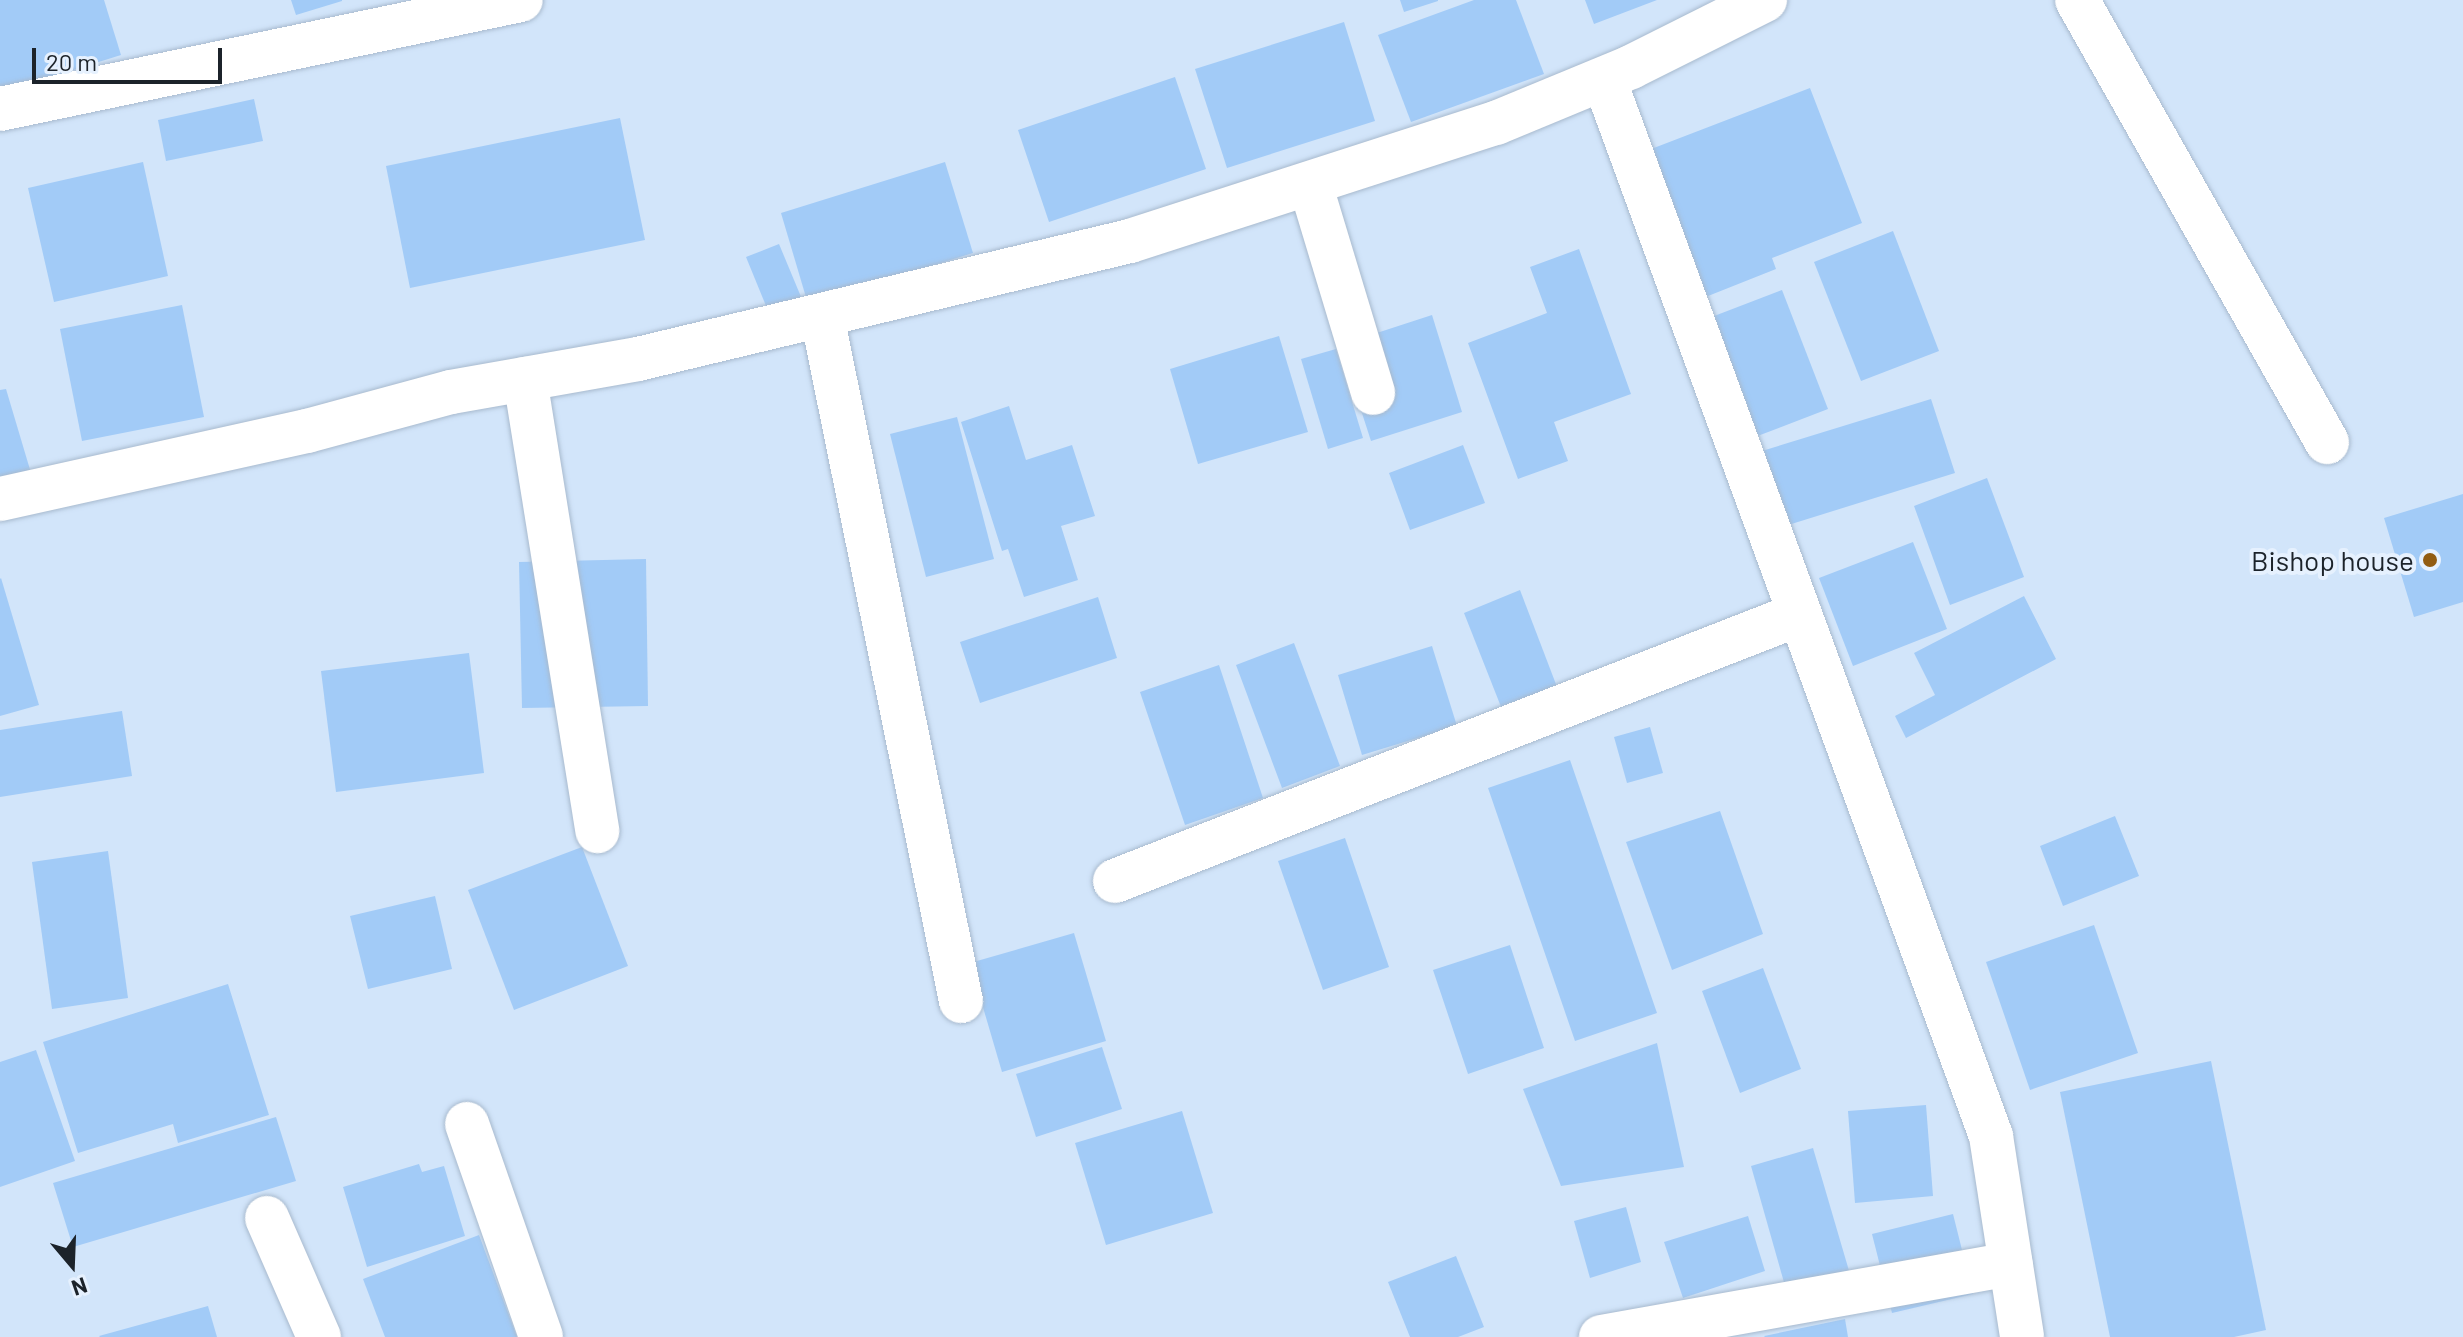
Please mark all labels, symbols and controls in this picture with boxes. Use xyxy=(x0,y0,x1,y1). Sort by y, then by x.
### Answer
scale bar xyxy=(36,32,226,82)
text: 20 m xyxy=(46,47,97,76)
place label: Bishop house xyxy=(2251,543,2414,577)
marker: Bishop house xyxy=(2421,551,2439,569)
north arrow xyxy=(32,1225,112,1305)
text: N xyxy=(69,1273,91,1302)

